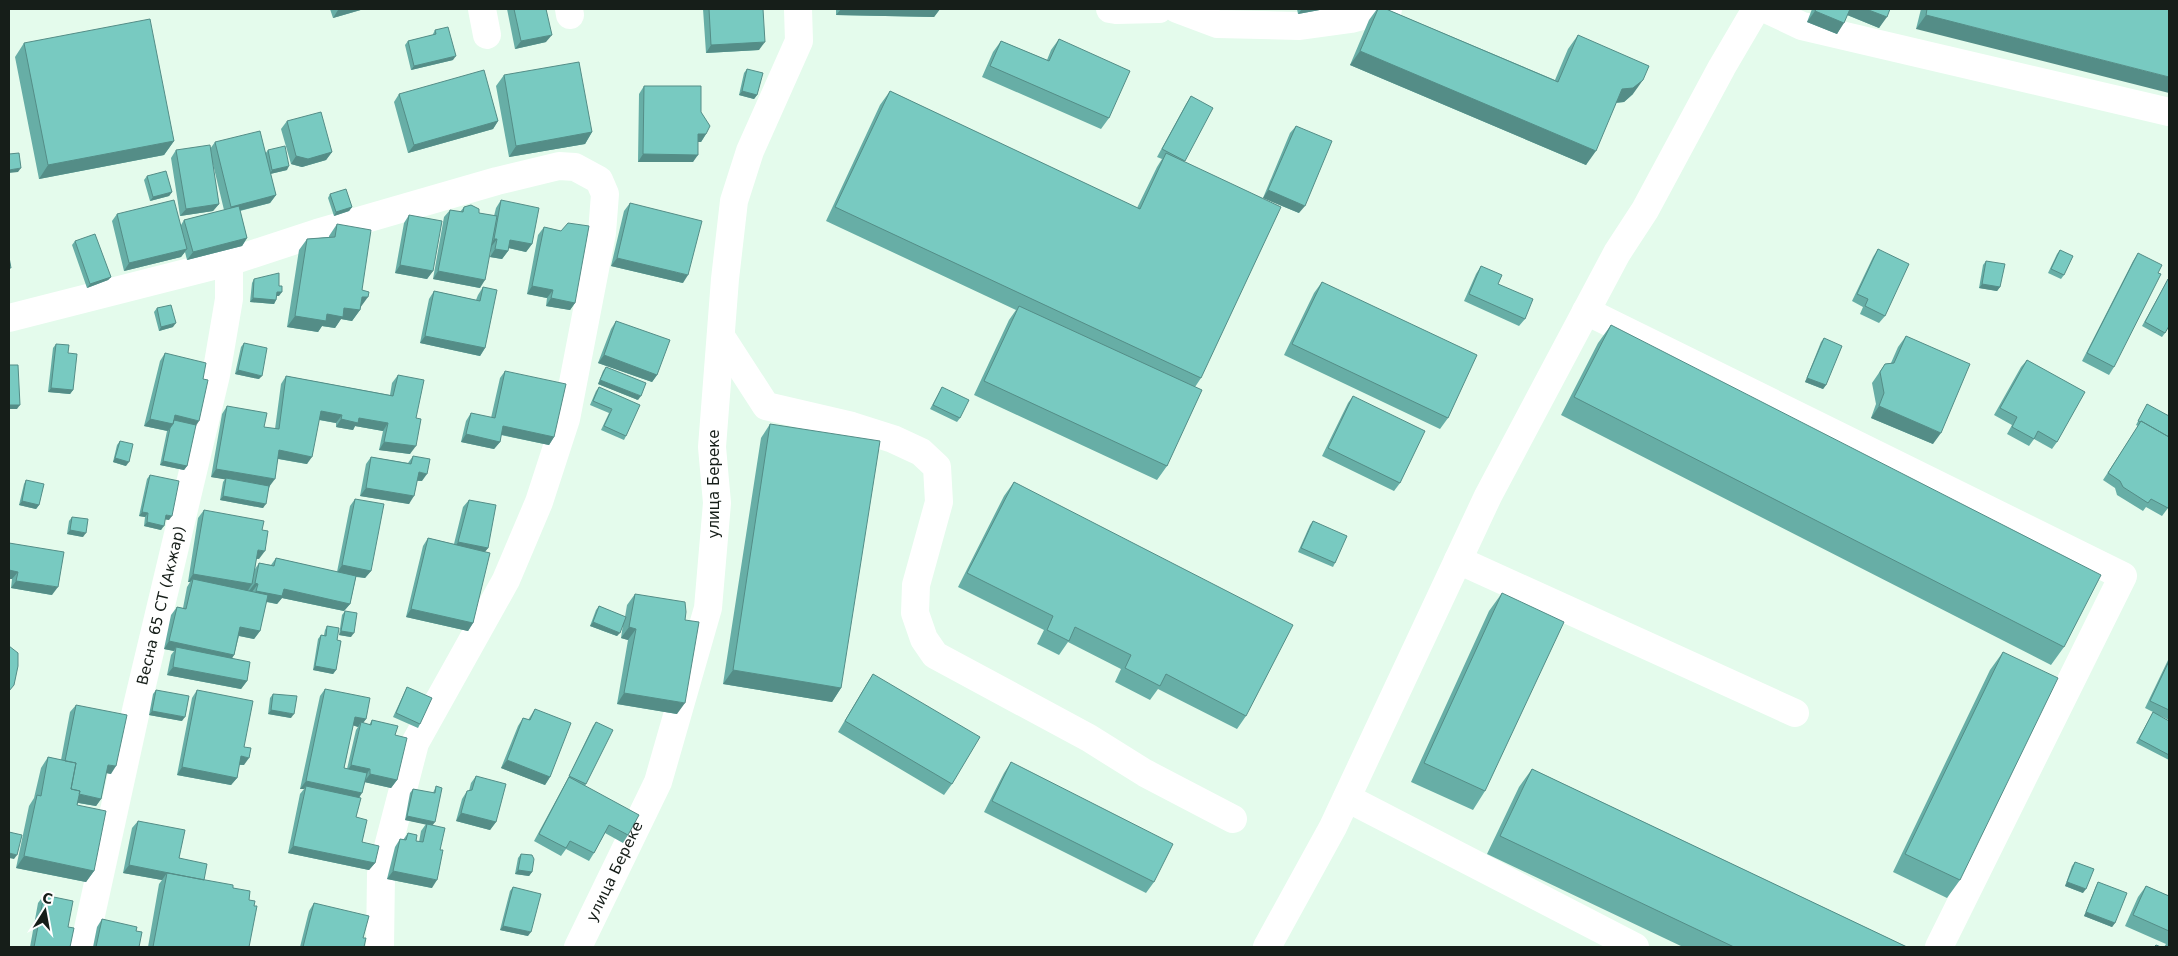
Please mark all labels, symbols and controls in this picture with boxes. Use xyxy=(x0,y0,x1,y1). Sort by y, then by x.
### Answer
street label: улица Береке xyxy=(705,430,723,538)
street label: Весна 65 СТ (Акжар) xyxy=(133,524,189,687)
street label: улица Береке xyxy=(583,818,647,924)
north arrow xyxy=(20,886,70,936)
text: С xyxy=(41,889,54,907)

